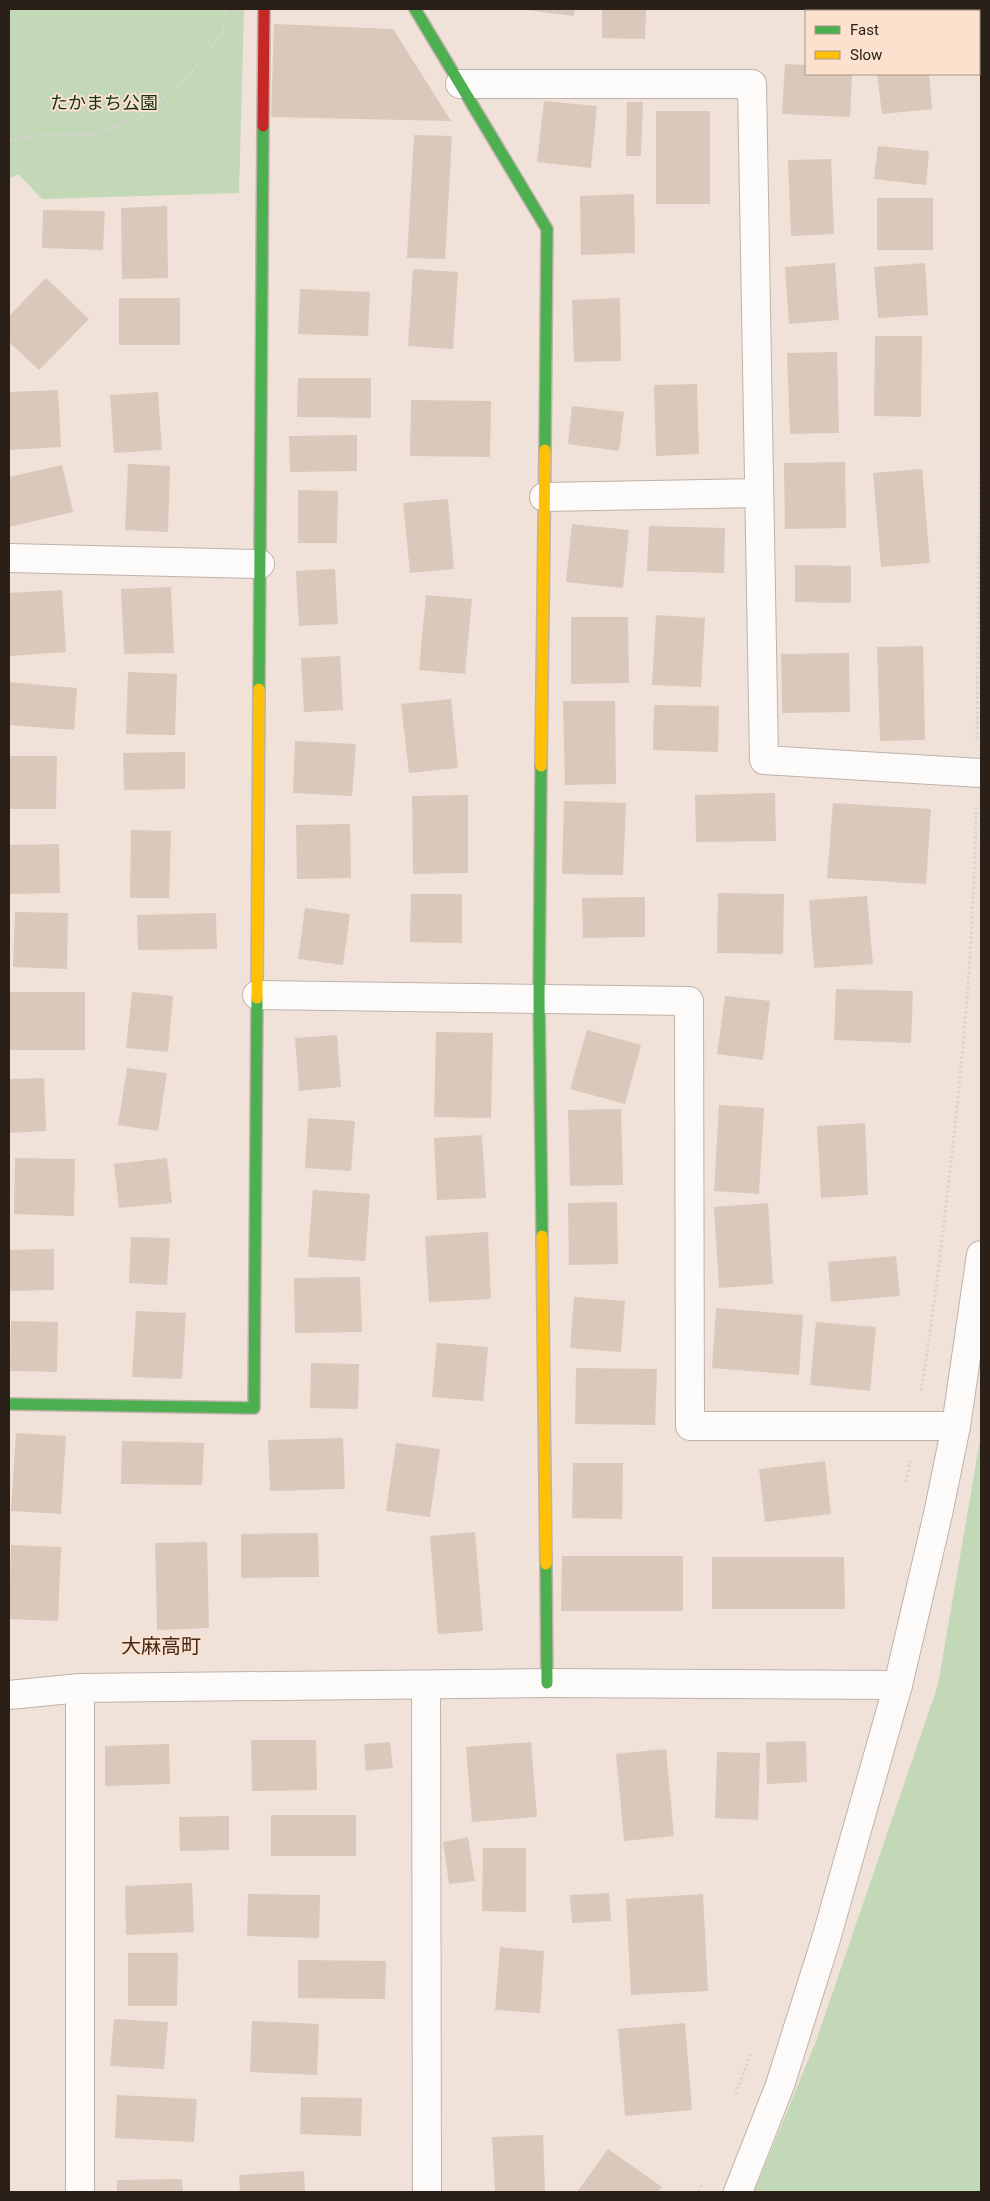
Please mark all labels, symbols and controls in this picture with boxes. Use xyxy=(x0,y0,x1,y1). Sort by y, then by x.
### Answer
legend xyxy=(805,10,980,75)
text: Fast xyxy=(850,21,879,39)
text: Slow xyxy=(850,46,882,64)
park label: たかまち公園 xyxy=(50,92,158,113)
district label: 大麻高町 xyxy=(121,1634,201,1658)

